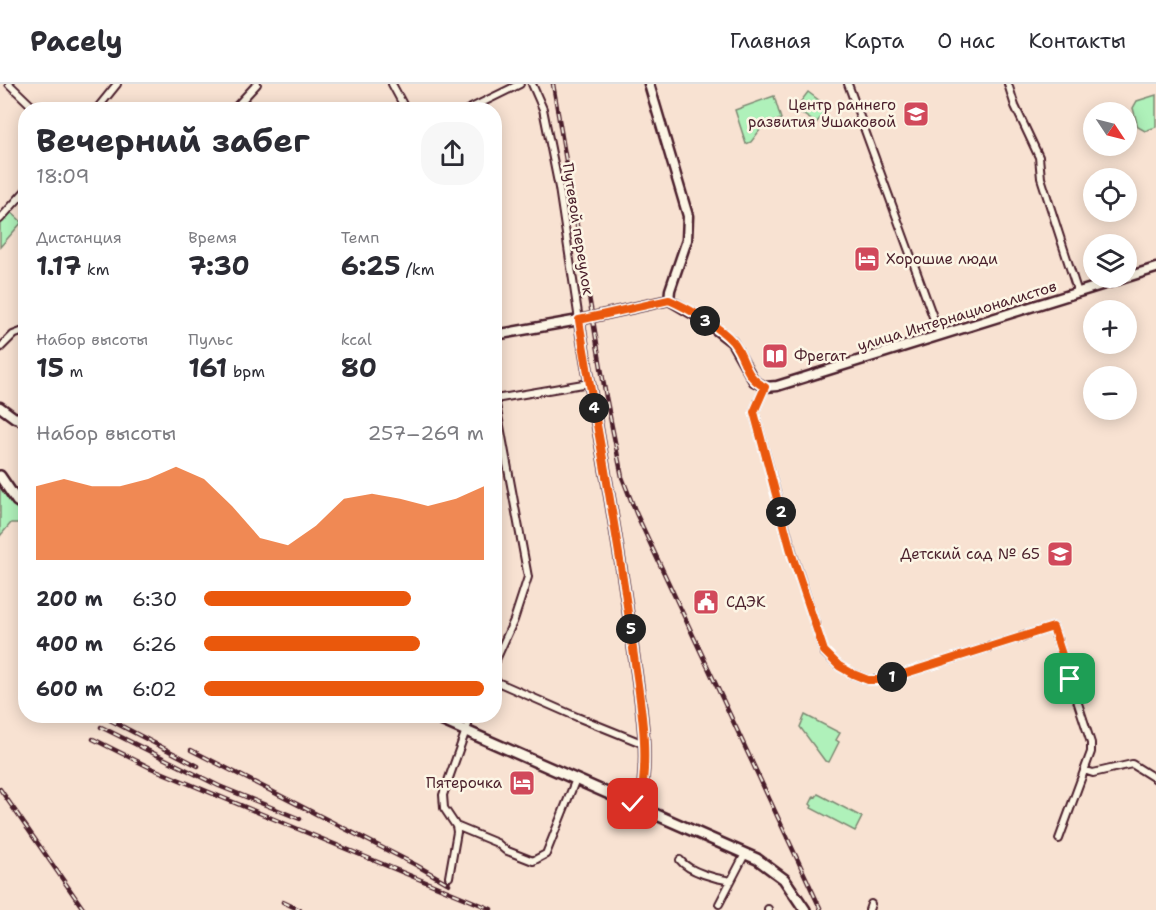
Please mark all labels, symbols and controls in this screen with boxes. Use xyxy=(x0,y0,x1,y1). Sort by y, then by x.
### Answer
text: Pacely xyxy=(30,22,123,60)
text: Главная xyxy=(730,27,811,55)
text: Карта xyxy=(844,27,904,55)
text: О нас xyxy=(937,27,995,55)
text: Контакты xyxy=(1028,27,1126,55)
place label: Центр раннего развития Ушаковой xyxy=(748,95,896,132)
school or university icon: Центр раннего развития Ушаковой xyxy=(901,99,931,129)
north arrow xyxy=(1083,102,1137,156)
map controls xyxy=(1083,102,1137,420)
text: Вечерний забег xyxy=(36,118,310,163)
button: share xyxy=(421,122,484,185)
street label: Путевой переулок xyxy=(558,162,598,296)
text: 18:09 xyxy=(36,163,89,189)
button: locate xyxy=(1083,168,1137,222)
text: Дистанция xyxy=(36,227,122,248)
text: Время xyxy=(188,227,237,248)
text: Темп xyxy=(341,227,379,248)
button: layers xyxy=(1083,234,1137,288)
hotel icon: Хорошие люди xyxy=(852,244,882,274)
text: 1.17 xyxy=(36,248,81,283)
text: 7:30 xyxy=(188,248,250,283)
text: 6:25 xyxy=(341,248,400,283)
place label: Хорошие люди xyxy=(886,249,998,269)
text: km xyxy=(81,259,110,280)
text: /km xyxy=(400,259,434,280)
street label: улица Интернационалистов xyxy=(855,276,1059,356)
button: + xyxy=(1083,300,1137,354)
pin: 3 xyxy=(690,306,720,336)
text: 3 xyxy=(699,310,711,331)
text: Набор высоты xyxy=(36,329,148,350)
text: Пульс xyxy=(188,329,233,350)
text: kcal xyxy=(341,329,372,350)
library icon: Фрегат xyxy=(760,341,790,371)
place label: Фрегат xyxy=(794,346,847,366)
text: 15 xyxy=(36,350,64,385)
text: 161 xyxy=(188,350,227,385)
text: 80 xyxy=(341,350,377,385)
text: m xyxy=(64,361,83,382)
text: bpm xyxy=(227,361,265,382)
button: − xyxy=(1083,366,1137,420)
pin: 4 xyxy=(579,393,609,423)
text: 4 xyxy=(588,397,600,418)
text: Набор высоты xyxy=(36,420,176,446)
text: 257–269 m xyxy=(367,420,484,446)
pin: 2 xyxy=(766,497,796,527)
text: 2 xyxy=(775,501,787,522)
school or university icon: Детский сад № 65 xyxy=(1045,539,1075,569)
place label: Детский сад № 65 xyxy=(900,544,1040,564)
text: 200 m xyxy=(36,586,103,612)
text: 6:30 xyxy=(132,586,177,612)
public building icon: СДЭК xyxy=(691,587,721,617)
place label: СДЭК xyxy=(726,592,766,612)
pin: 5 xyxy=(616,614,646,644)
text: 5 xyxy=(626,618,636,639)
text: 400 m xyxy=(36,631,103,657)
text: 6:26 xyxy=(132,631,177,657)
pin xyxy=(1044,653,1095,704)
pin: 1 xyxy=(877,662,907,692)
icon: arrive xyxy=(1053,662,1086,695)
text: 1 xyxy=(888,666,896,687)
text: 600 m xyxy=(36,676,103,702)
text: 6:02 xyxy=(132,676,177,702)
hotel icon: Пятерочка xyxy=(507,768,537,798)
place label: Пятерочка xyxy=(426,773,503,793)
pin xyxy=(607,778,658,829)
icon: check xyxy=(616,787,649,820)

